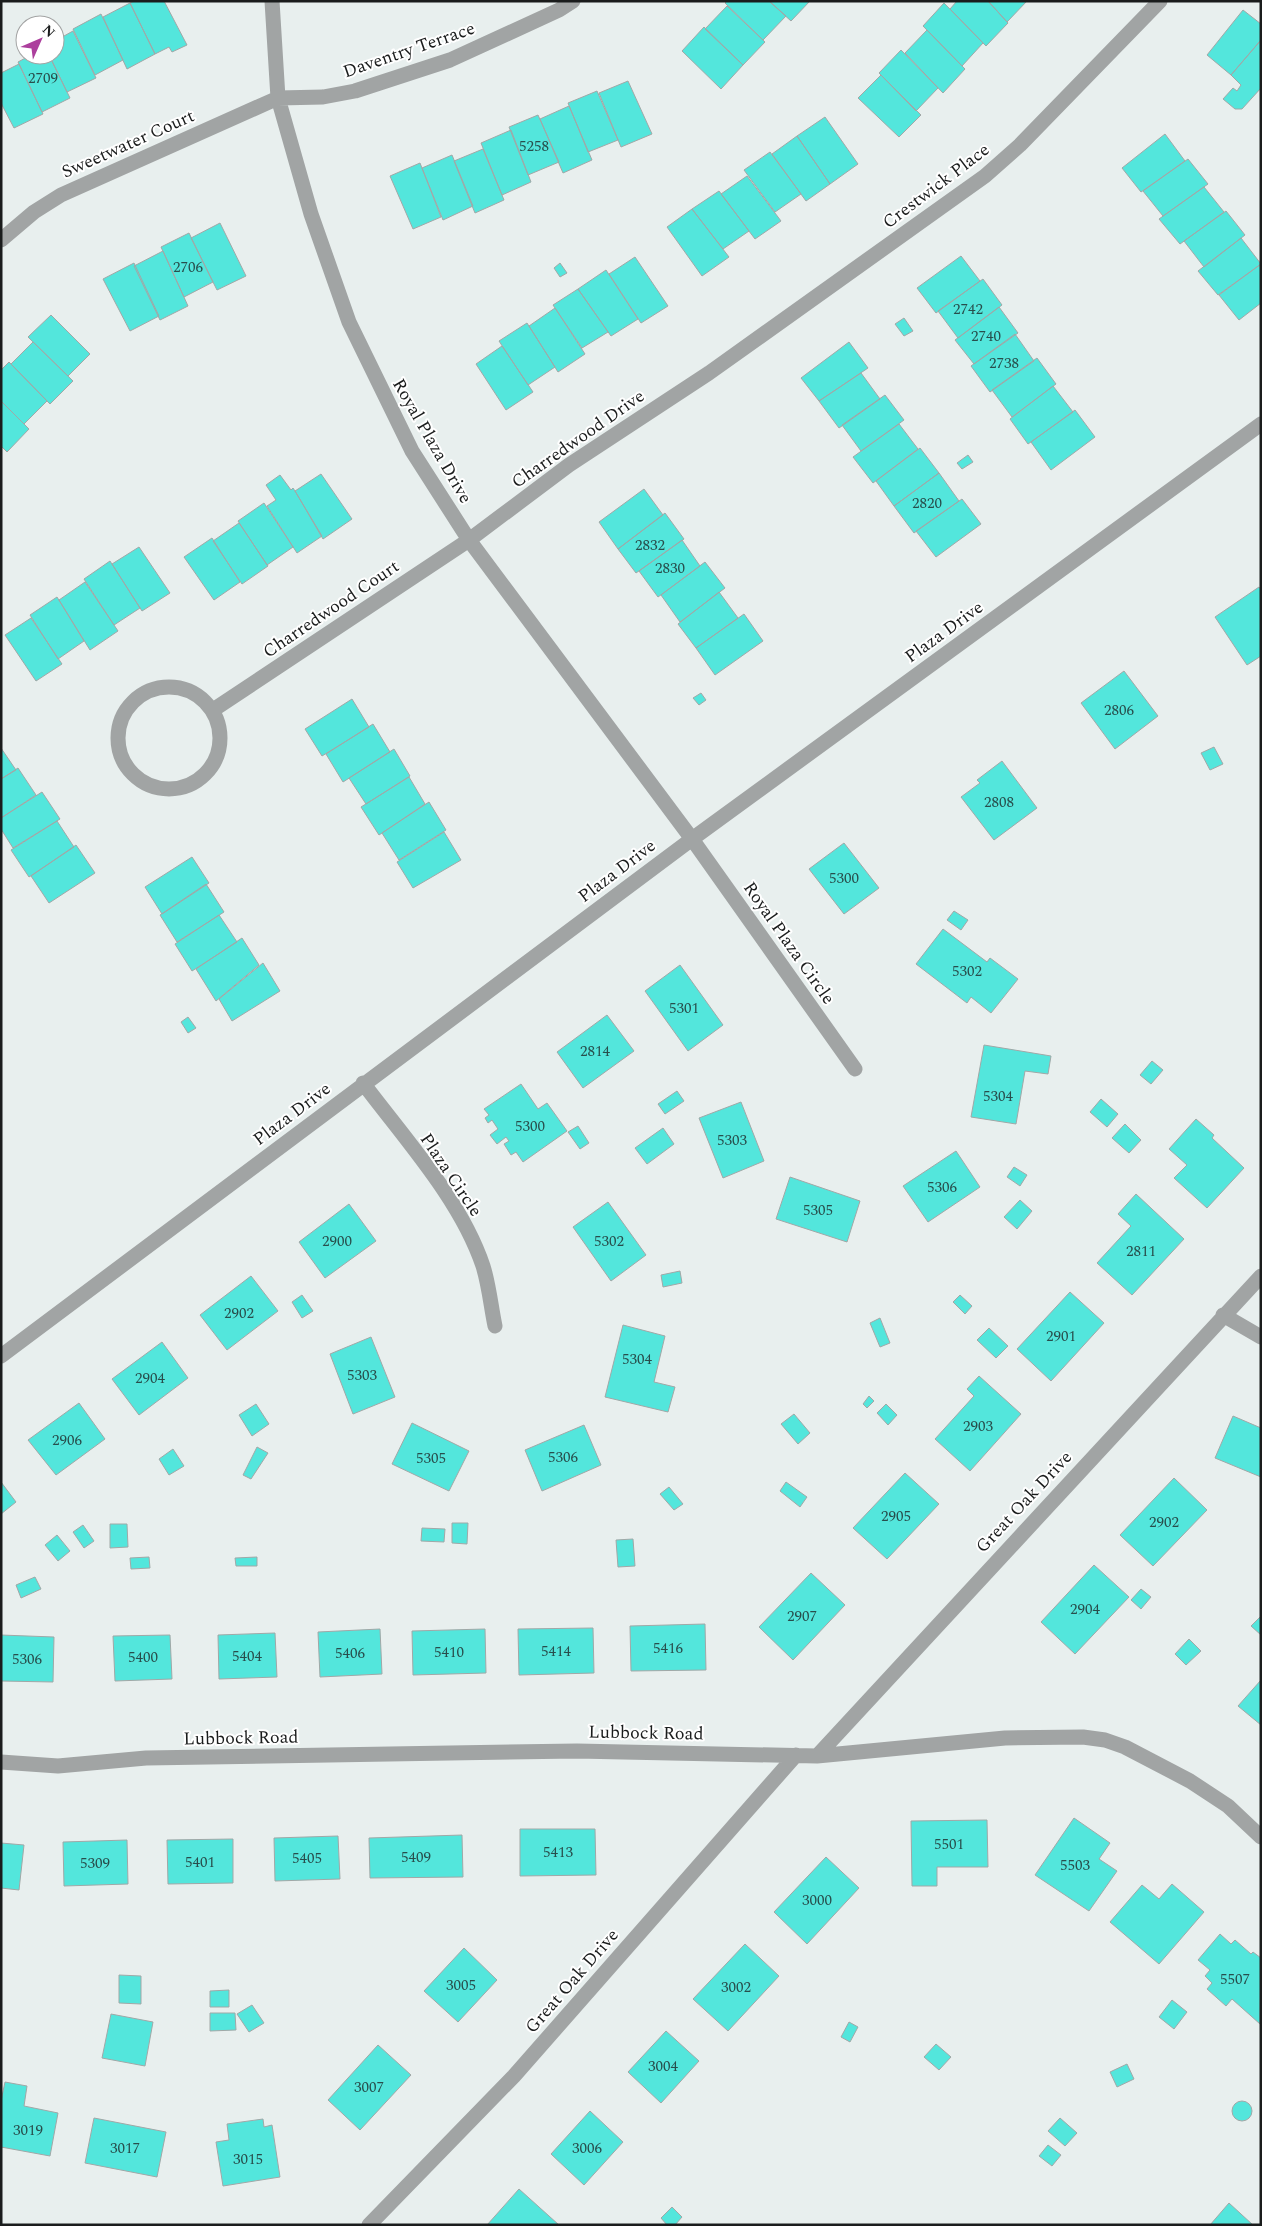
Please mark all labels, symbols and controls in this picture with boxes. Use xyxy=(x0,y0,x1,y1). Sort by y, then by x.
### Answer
north arrow xyxy=(15,15,65,65)
street label: Daventry Terrace xyxy=(339,15,479,85)
text: N xyxy=(37,20,60,43)
house number: 2709 xyxy=(28,67,58,90)
street label: Sweetwater Court xyxy=(57,103,199,185)
house number: 5258 xyxy=(519,135,549,158)
street label: Crestwick Place xyxy=(877,137,995,235)
house number: 2706 xyxy=(173,256,203,279)
house number: 2742 xyxy=(953,298,983,321)
house number: 2740 xyxy=(971,325,1001,348)
house number: 2738 xyxy=(989,352,1019,375)
street label: Royal Plaza Drive xyxy=(385,374,479,508)
street label: Charredwood Drive xyxy=(506,383,650,495)
house number: 2820 xyxy=(912,492,942,515)
house number: 2832 xyxy=(635,534,665,557)
street label: Charredwood Court xyxy=(257,553,405,665)
house number: 2830 xyxy=(655,557,685,580)
street label: Plaza Drive xyxy=(899,594,989,670)
house number: 2806 xyxy=(1104,699,1134,722)
house number: 2808 xyxy=(984,791,1014,814)
street label: Plaza Drive xyxy=(572,833,662,909)
house number: 5300 xyxy=(829,867,859,890)
street label: Royal Plaza Circle xyxy=(736,876,842,1010)
house number: 5302 xyxy=(952,960,982,983)
house number: 5301 xyxy=(669,997,699,1020)
house number: 2814 xyxy=(580,1040,610,1063)
street label: Plaza Drive xyxy=(247,1076,337,1152)
house number: 5304 xyxy=(983,1085,1013,1108)
house number: 5300 xyxy=(515,1115,545,1138)
street label: Plaza Circle xyxy=(413,1128,489,1222)
house number: 5303 xyxy=(717,1129,747,1152)
house number: 5306 xyxy=(927,1176,957,1199)
house number: 5305 xyxy=(803,1199,833,1222)
house number: 2900 xyxy=(322,1230,352,1253)
house number: 5302 xyxy=(594,1230,624,1253)
house number: 2811 xyxy=(1126,1240,1156,1263)
house number: 2902 xyxy=(224,1302,254,1325)
house number: 2901 xyxy=(1046,1325,1076,1348)
house number: 5304 xyxy=(622,1348,652,1371)
house number: 5303 xyxy=(347,1364,377,1387)
house number: 2904 xyxy=(135,1367,165,1390)
house number: 2903 xyxy=(963,1415,993,1438)
house number: 2906 xyxy=(52,1429,82,1452)
street label: Great Oak Drive xyxy=(969,1445,1079,1559)
house number: 5306 xyxy=(548,1446,578,1469)
house number: 5305 xyxy=(416,1447,446,1470)
house number: 2905 xyxy=(881,1505,911,1528)
house number: 2902 xyxy=(1149,1511,1179,1534)
house number: 2904 xyxy=(1070,1598,1100,1621)
house number: 2907 xyxy=(787,1605,817,1628)
house number: 5416 xyxy=(653,1637,683,1660)
house number: 5414 xyxy=(541,1640,571,1663)
house number: 5410 xyxy=(434,1641,464,1664)
house number: 5406 xyxy=(335,1642,365,1665)
house number: 5404 xyxy=(232,1645,262,1668)
house number: 5400 xyxy=(128,1646,158,1669)
house number: 5306 xyxy=(12,1648,42,1671)
street label: Lubbock Road xyxy=(588,1718,704,1748)
street label: Lubbock Road xyxy=(183,1723,299,1753)
house number: 5501 xyxy=(934,1833,964,1856)
house number: 5413 xyxy=(543,1841,573,1864)
house number: 5409 xyxy=(401,1846,431,1869)
house number: 5405 xyxy=(292,1847,322,1870)
house number: 5401 xyxy=(185,1851,215,1874)
house number: 5309 xyxy=(80,1852,110,1875)
house number: 5503 xyxy=(1060,1854,1090,1877)
house number: 3000 xyxy=(802,1889,832,1912)
street label: Great Oak Drive xyxy=(519,1923,625,2039)
house number: 5507 xyxy=(1220,1968,1250,1991)
house number: 3005 xyxy=(446,1974,476,1997)
house number: 3002 xyxy=(721,1976,751,1999)
house number: 3004 xyxy=(648,2055,678,2078)
house number: 3007 xyxy=(354,2076,384,2099)
house number: 3019 xyxy=(13,2119,43,2142)
house number: 3017 xyxy=(110,2137,140,2160)
house number: 3006 xyxy=(572,2137,602,2160)
house number: 3015 xyxy=(233,2148,263,2171)

